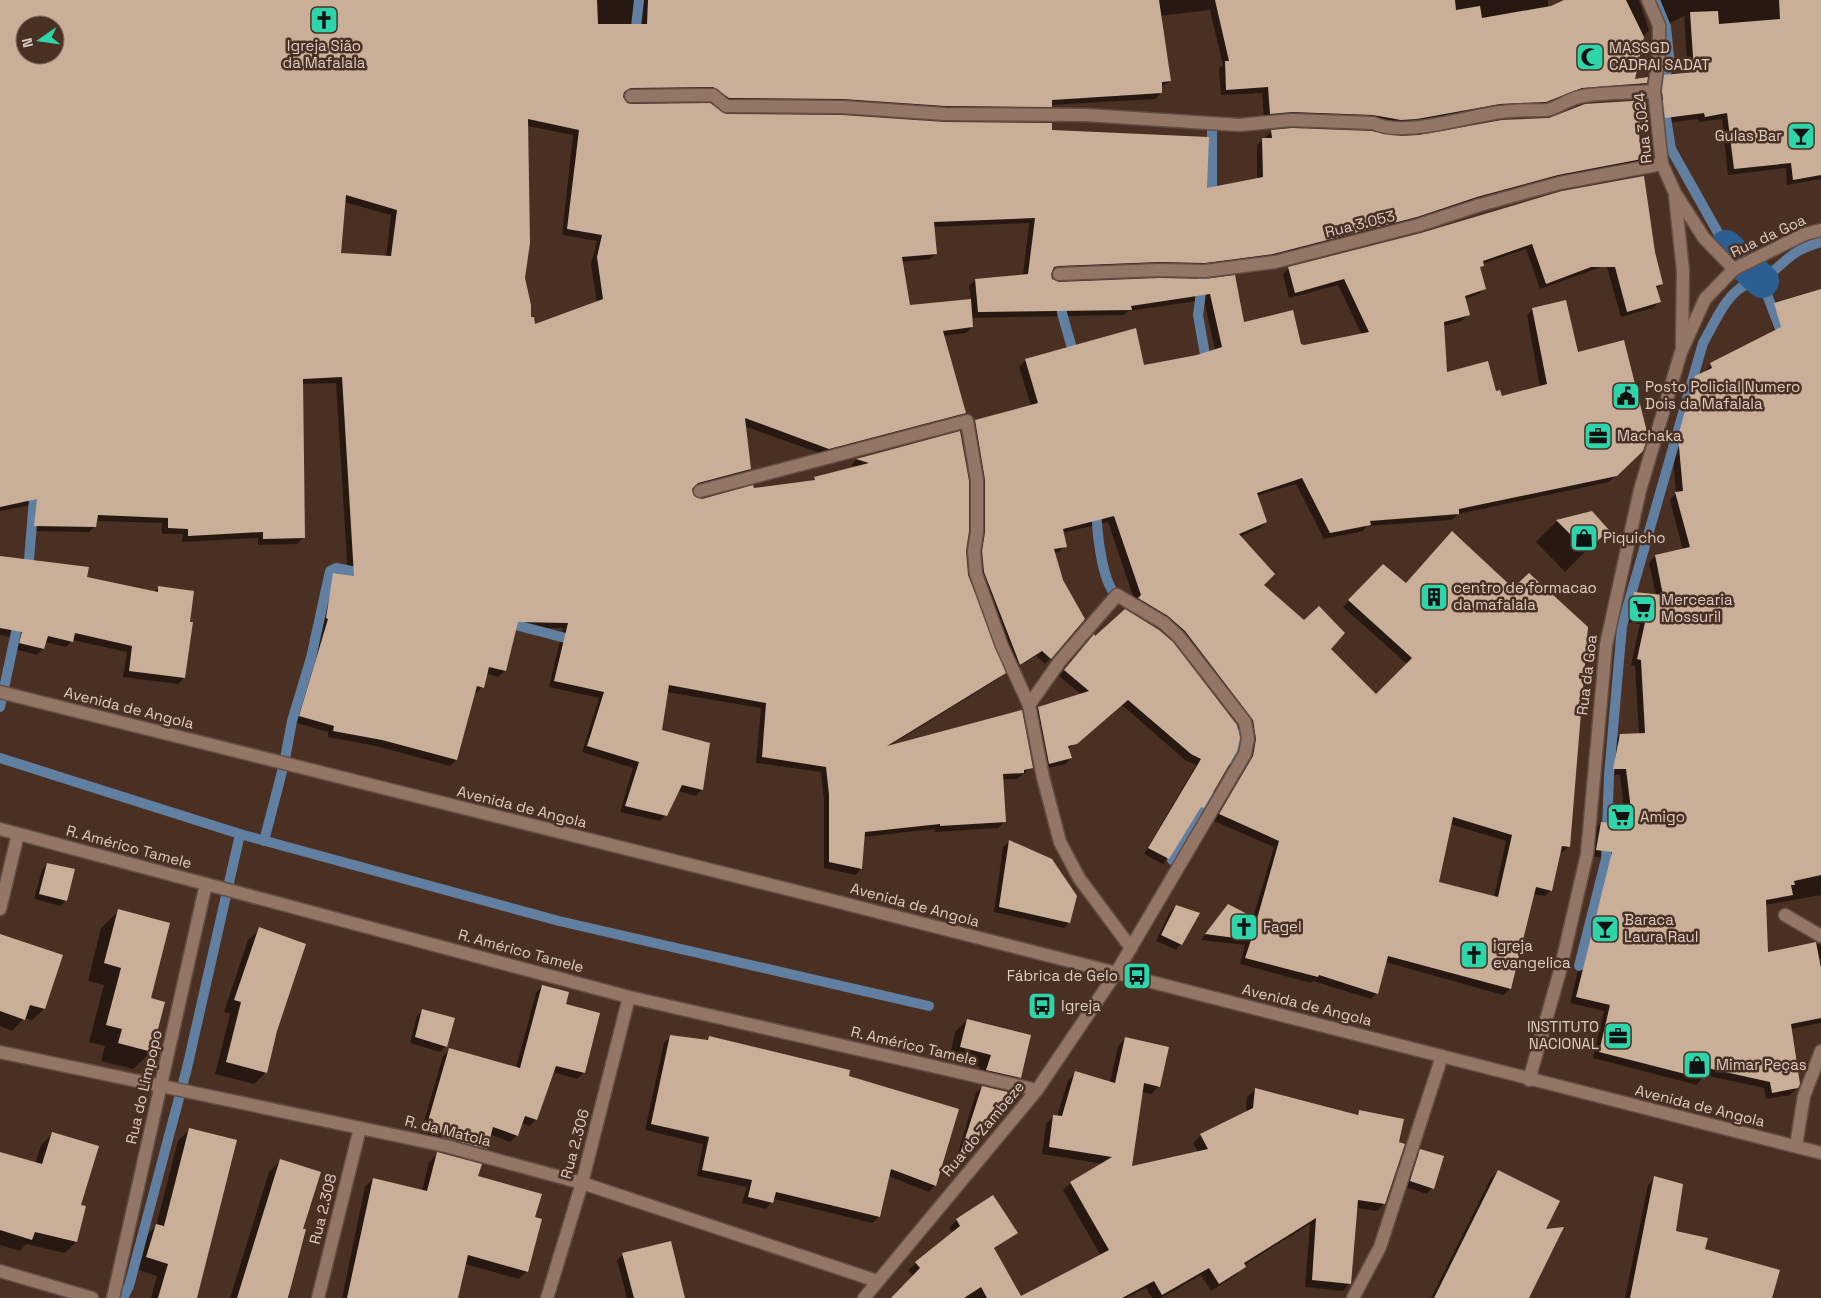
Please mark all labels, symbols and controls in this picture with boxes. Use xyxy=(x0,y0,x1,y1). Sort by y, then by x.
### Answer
church icon: Igreja Sião da Mafalala xyxy=(309,5,339,35)
north arrow xyxy=(15,15,65,65)
text: N xyxy=(18,36,37,50)
place label: Igreja Sião da Mafalala xyxy=(283,36,366,72)
place label: MASSGD CADRAI SADAT xyxy=(1609,38,1710,74)
mosque icon: MASSGD CADRAI SADAT xyxy=(1575,42,1605,72)
street label: Rua 3.024 xyxy=(1629,92,1656,165)
bar icon: Gulas Bar xyxy=(1786,121,1816,151)
place label: Gulas Bar xyxy=(1715,126,1782,145)
street label: Rua 3.053 xyxy=(1323,206,1397,241)
street label: Rua da Goa xyxy=(1727,210,1809,261)
place label: Posto Policial Numero Dois da Mafalala xyxy=(1645,377,1800,413)
public building icon: Posto Policial Numero Dois da Mafalala xyxy=(1611,381,1641,411)
office icon: Machaka xyxy=(1583,421,1613,451)
place label: Machaka xyxy=(1617,426,1682,445)
shop icon: Piquicho xyxy=(1569,523,1599,553)
place label: Piquicho xyxy=(1603,528,1666,547)
place label: centro de formacao da mafalala xyxy=(1453,578,1597,614)
building icon: centro de formacao da mafalala xyxy=(1419,582,1449,612)
place label: Mercearia Mossuril xyxy=(1661,590,1733,626)
supermarket icon: Mercearia Mossuril xyxy=(1627,594,1657,624)
street label: Rua da Goa xyxy=(1572,633,1601,716)
street label: Avenida de Angola xyxy=(62,682,196,733)
street label: Avenida de Angola xyxy=(455,781,589,832)
supermarket icon: Amigo xyxy=(1606,802,1636,832)
place label: Amigo xyxy=(1640,807,1685,826)
street label: R. Américo Tamele xyxy=(64,821,194,872)
street label: Avenida de Angola xyxy=(848,878,982,931)
place label: Baraca Laura Raul xyxy=(1624,910,1698,946)
church icon: Fagel xyxy=(1229,912,1259,942)
bar icon: Baraca Laura Raul xyxy=(1590,914,1620,944)
place label: Fagel xyxy=(1263,917,1302,936)
street label: R. Américo Tamele xyxy=(456,925,586,976)
place label: igreja evangelica xyxy=(1493,936,1571,972)
church icon: igreja evangelica xyxy=(1459,940,1489,970)
bus stop icon: Fábrica de Gelo xyxy=(1122,961,1152,991)
place label: Fábrica de Gelo xyxy=(1007,966,1118,985)
street label: Avenida de Angola xyxy=(1240,979,1374,1030)
bus stop icon: Igreja xyxy=(1027,991,1057,1021)
place label: Igreja xyxy=(1061,996,1101,1015)
place label: INSTITUTO NACIONAL xyxy=(1527,1017,1599,1053)
office icon: INSTITUTO NACIONAL xyxy=(1603,1021,1633,1051)
street label: R. Américo Tamele xyxy=(849,1022,979,1069)
street label: Rua do Limpopo xyxy=(121,1028,166,1146)
shop icon: Mimar Peças xyxy=(1682,1050,1712,1080)
place label: Mimar Peças xyxy=(1716,1055,1807,1074)
street label: Rua do Zambeze xyxy=(937,1077,1028,1180)
street label: Avenida de Angola xyxy=(1633,1080,1767,1131)
street label: Rua 2.306 xyxy=(556,1107,593,1181)
street label: R. da Matola xyxy=(403,1111,494,1150)
street label: Rua 2.308 xyxy=(305,1172,340,1246)

